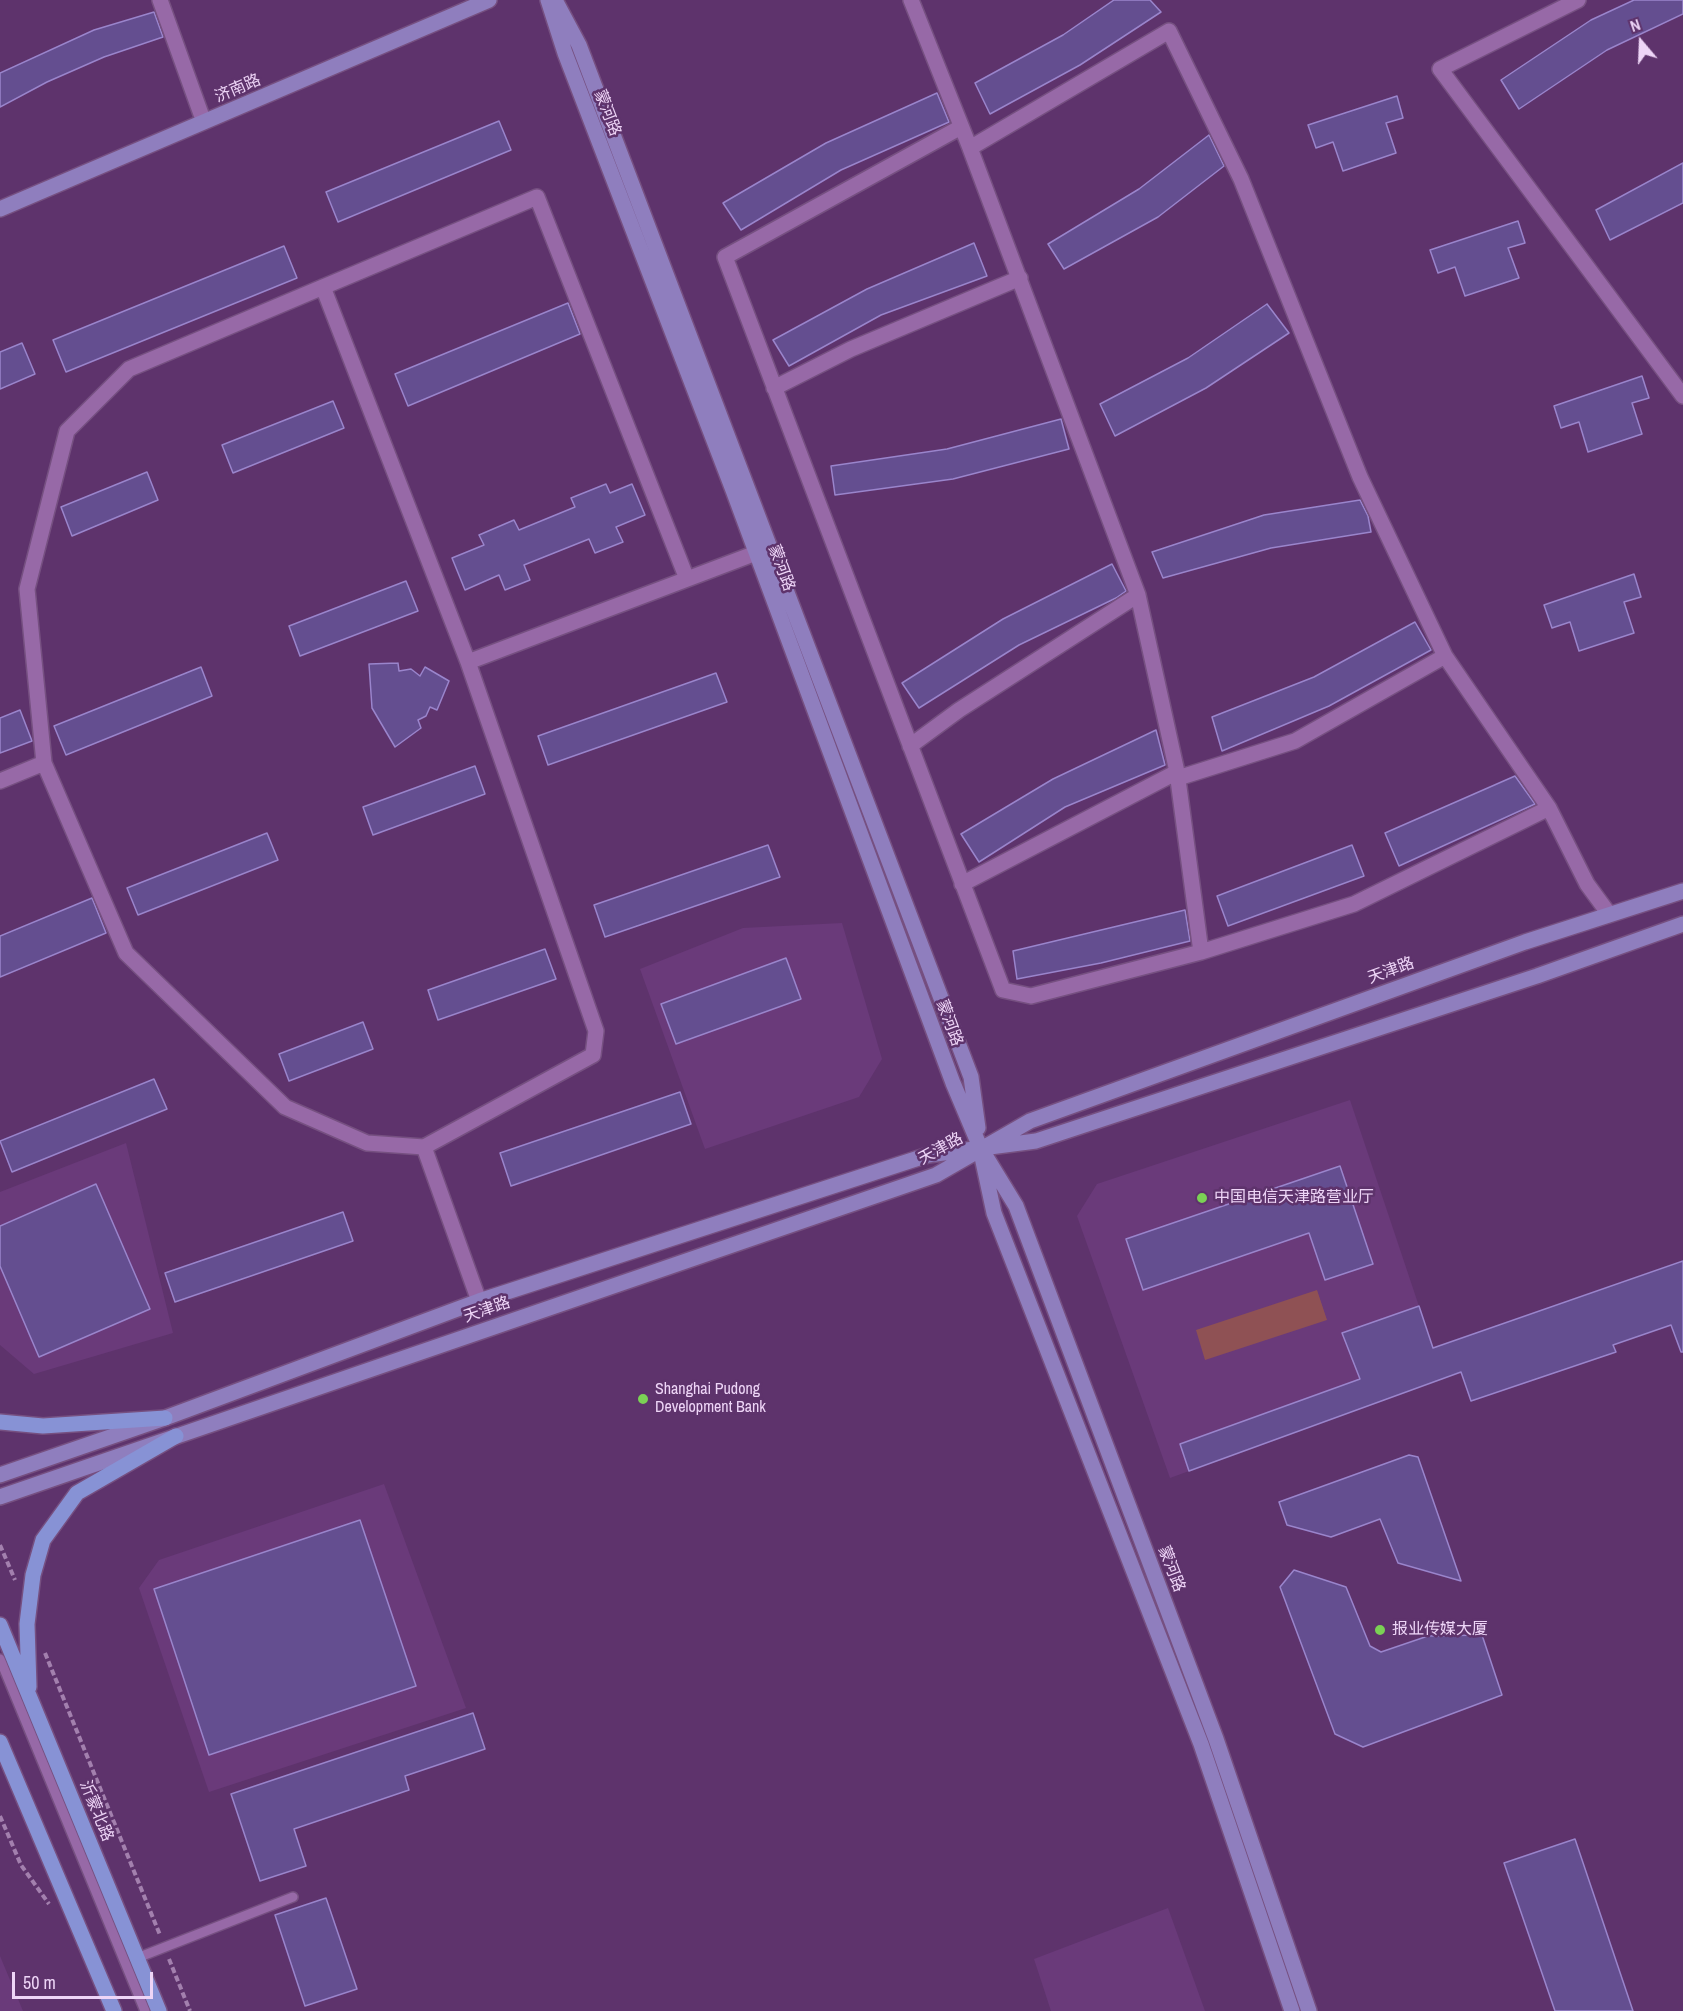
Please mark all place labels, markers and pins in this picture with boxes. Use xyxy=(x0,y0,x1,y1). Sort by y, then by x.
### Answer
place label: 中国电信天津路营业厅 xyxy=(1214,1188,1374,1208)
marker: 中国电信天津路营业厅 xyxy=(1195,1191,1209,1205)
place label: Shanghai Pudong Development Bank xyxy=(655,1380,766,1418)
marker: Shanghai Pudong Development Bank xyxy=(636,1392,650,1406)
place label: 报业传媒大厦 xyxy=(1392,1620,1488,1640)
marker: 报业传媒大厦 xyxy=(1373,1623,1387,1637)

